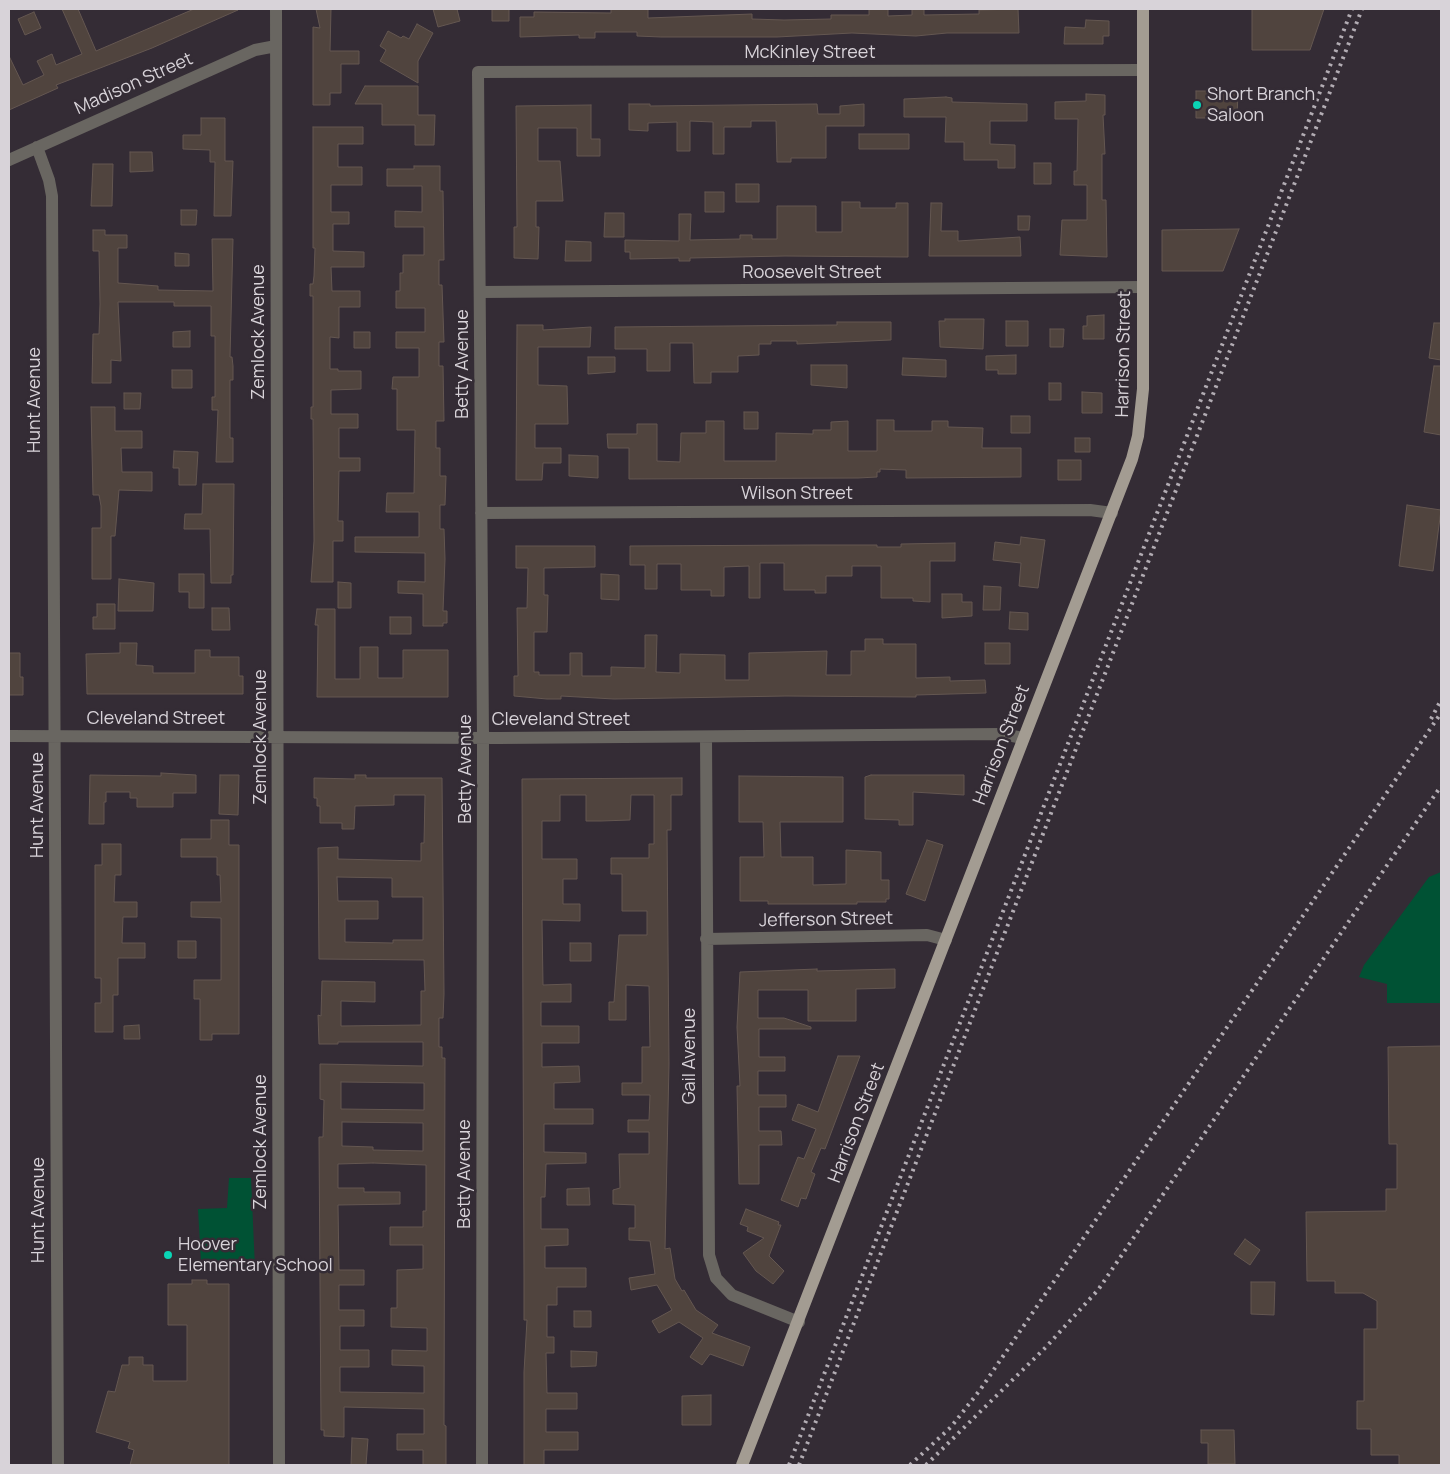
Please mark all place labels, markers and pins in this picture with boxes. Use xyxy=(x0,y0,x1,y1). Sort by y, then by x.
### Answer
place label: Short Branch Saloon xyxy=(1207,84,1315,126)
marker: Short Branch Saloon xyxy=(1191,99,1203,111)
place label: Hoover Elementary School xyxy=(178,1234,333,1276)
marker: Hoover Elementary School xyxy=(162,1249,174,1261)

